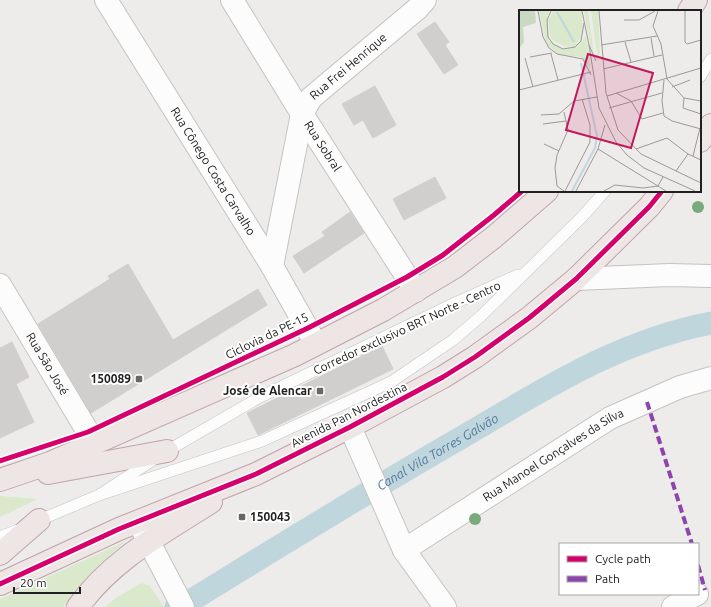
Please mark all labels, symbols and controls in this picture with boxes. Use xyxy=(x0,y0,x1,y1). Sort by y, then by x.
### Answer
inset map xyxy=(519,10,701,192)
street label: Rua Frei Henrique xyxy=(307,30,389,102)
street label: Rua Cônego Costa Carvalho xyxy=(169,105,258,238)
street label: Rua Sobral xyxy=(302,118,344,174)
street label: Corredor exclusivo BRT Norte - Centro xyxy=(311,278,503,377)
street label: Ciclovia da PE-15 xyxy=(223,310,310,361)
street label: Rua São José xyxy=(24,330,71,397)
place label: 150089 xyxy=(90,372,131,385)
marker: 150089 xyxy=(134,374,144,384)
street label: Avenida Pan Nordestina xyxy=(289,380,409,449)
place label: José de Alencar xyxy=(223,384,312,397)
marker: José de Alencar xyxy=(315,386,325,396)
street label: Rua Manoel Gonçalves da Silva xyxy=(480,406,625,504)
water label: Canal Vila Torres Galvão xyxy=(374,411,500,493)
place label: 150043 xyxy=(250,510,291,523)
marker: 150043 xyxy=(237,512,247,522)
legend xyxy=(559,543,699,595)
text: Cycle path xyxy=(595,552,651,565)
scale bar xyxy=(14,569,80,595)
text: Path xyxy=(595,572,620,585)
text: 20 m xyxy=(20,576,47,589)

